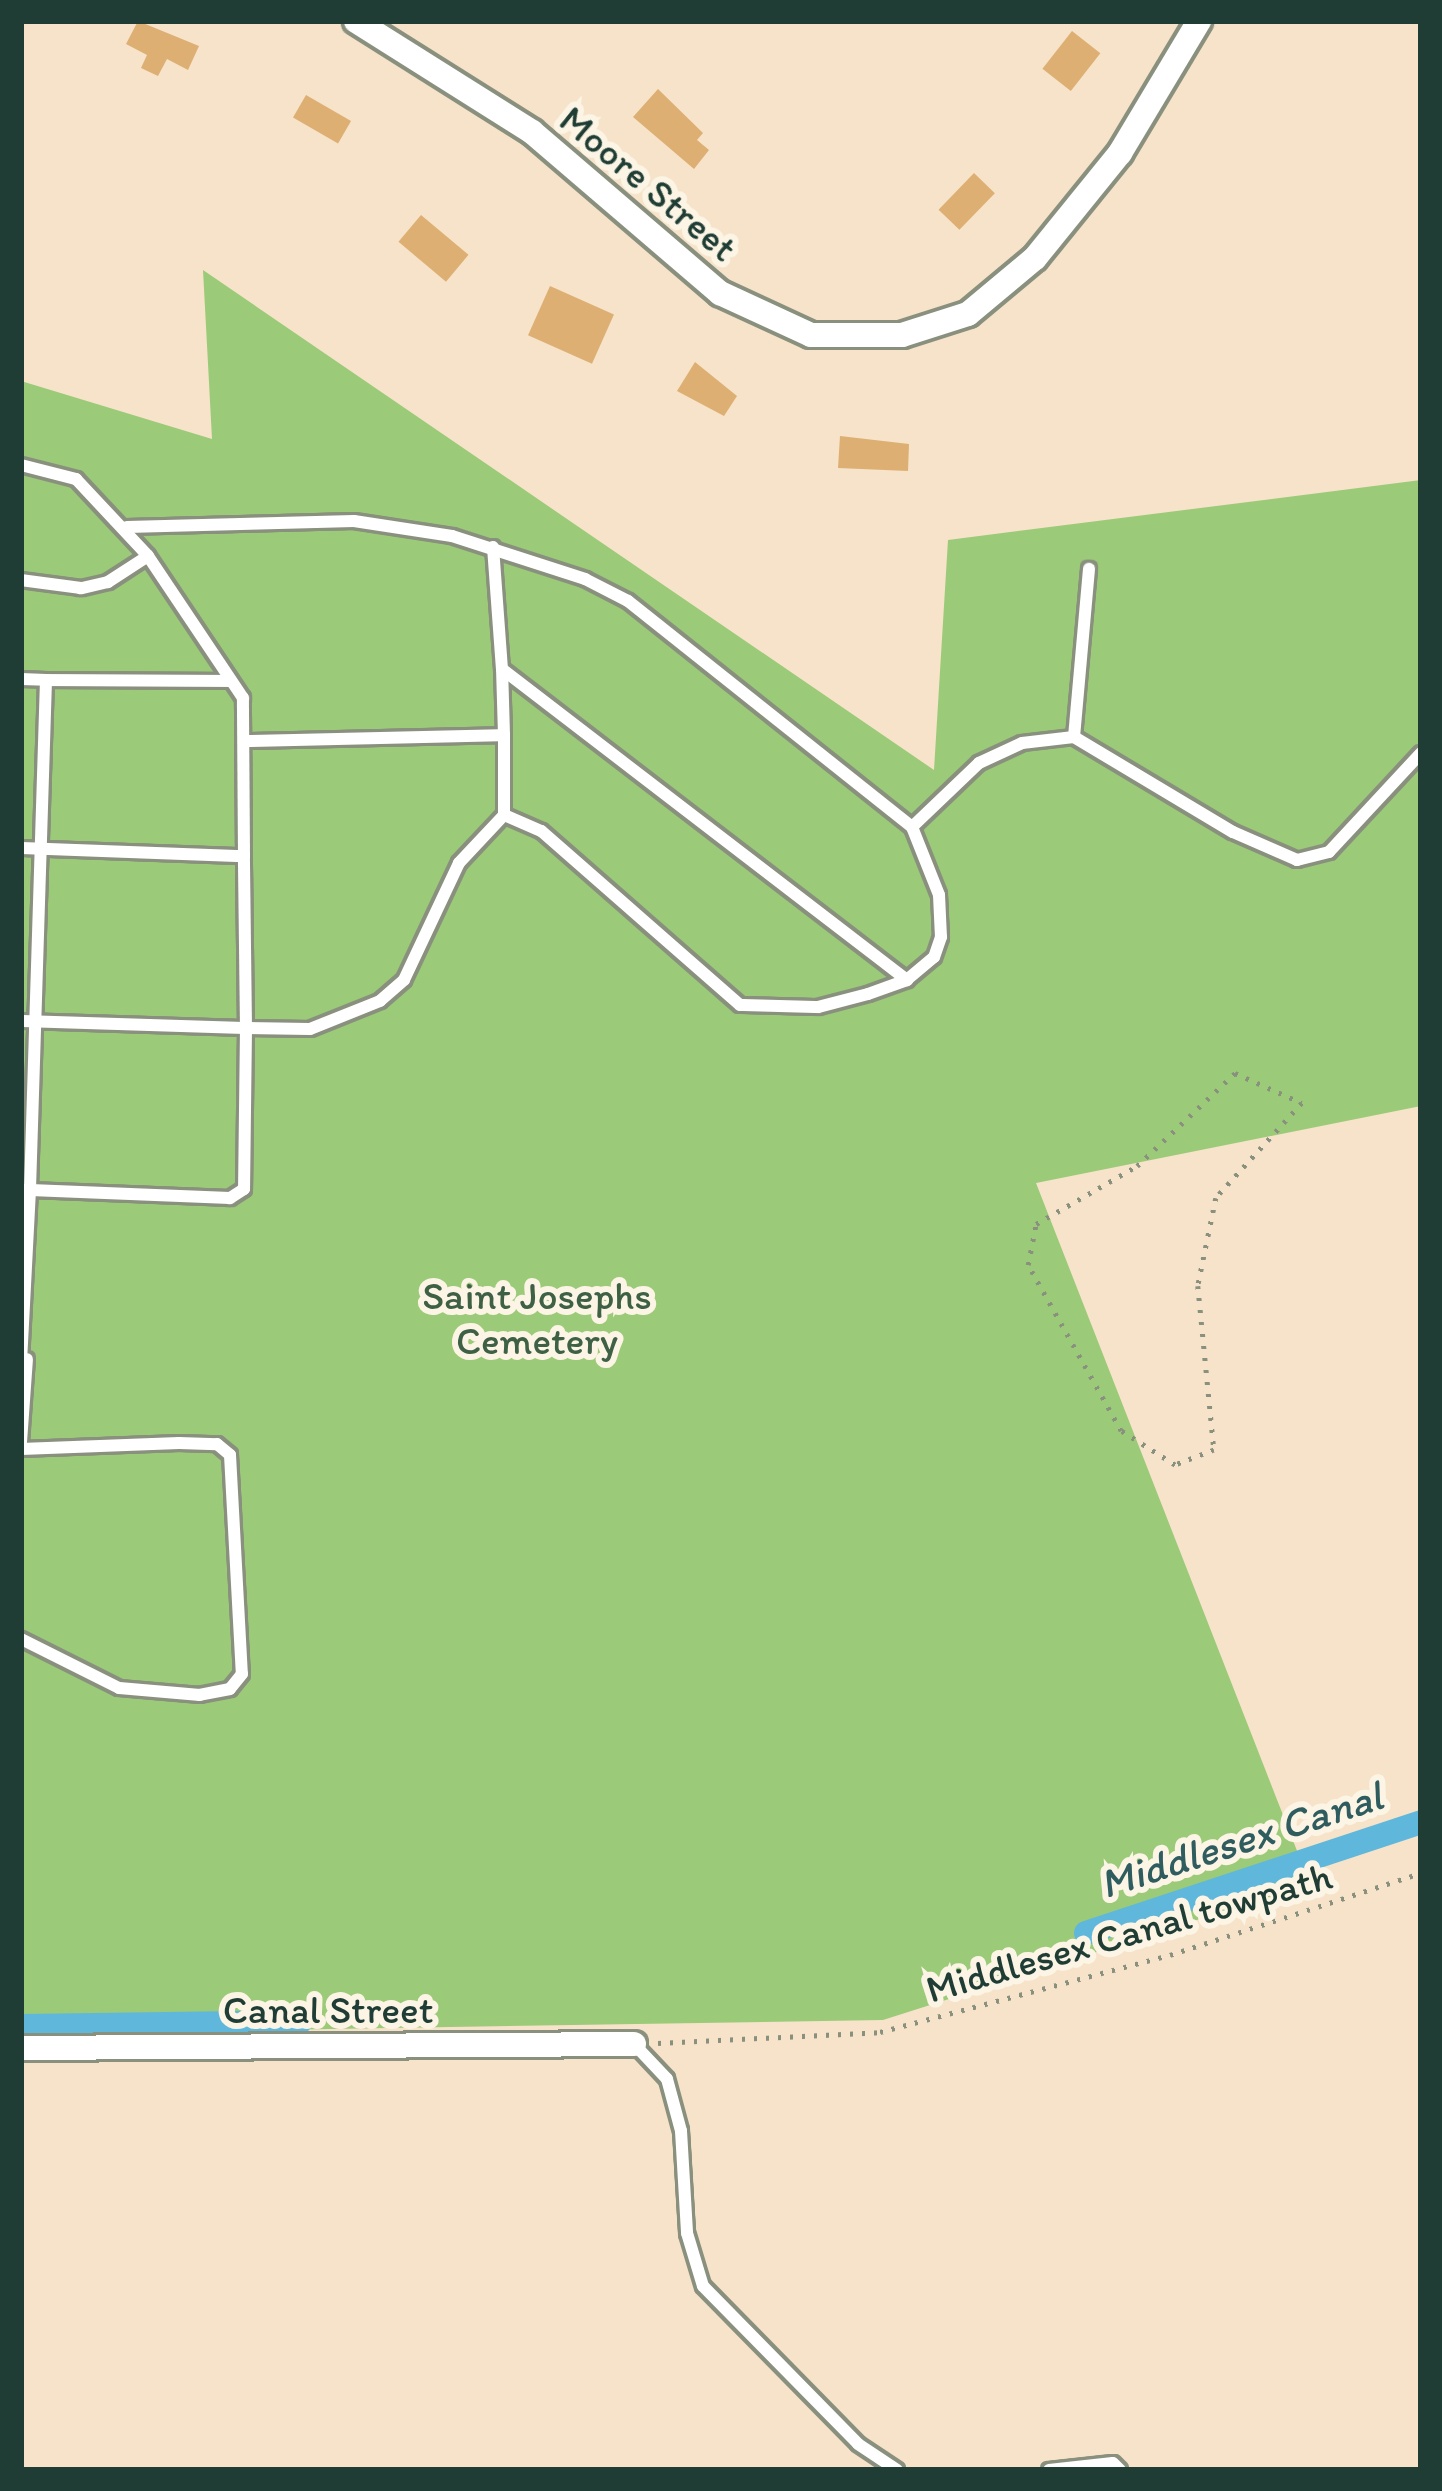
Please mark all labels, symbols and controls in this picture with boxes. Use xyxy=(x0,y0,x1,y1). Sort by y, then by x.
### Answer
street label: Moore Street xyxy=(550,96,746,272)
park label: Saint Josephs Cemetery xyxy=(422,1274,652,1365)
water label: Middlesex Canal xyxy=(1093,1771,1389,1909)
street label: Middlesex Canal towpath xyxy=(922,1853,1336,2013)
street label: Canal Street xyxy=(223,1987,433,2033)

